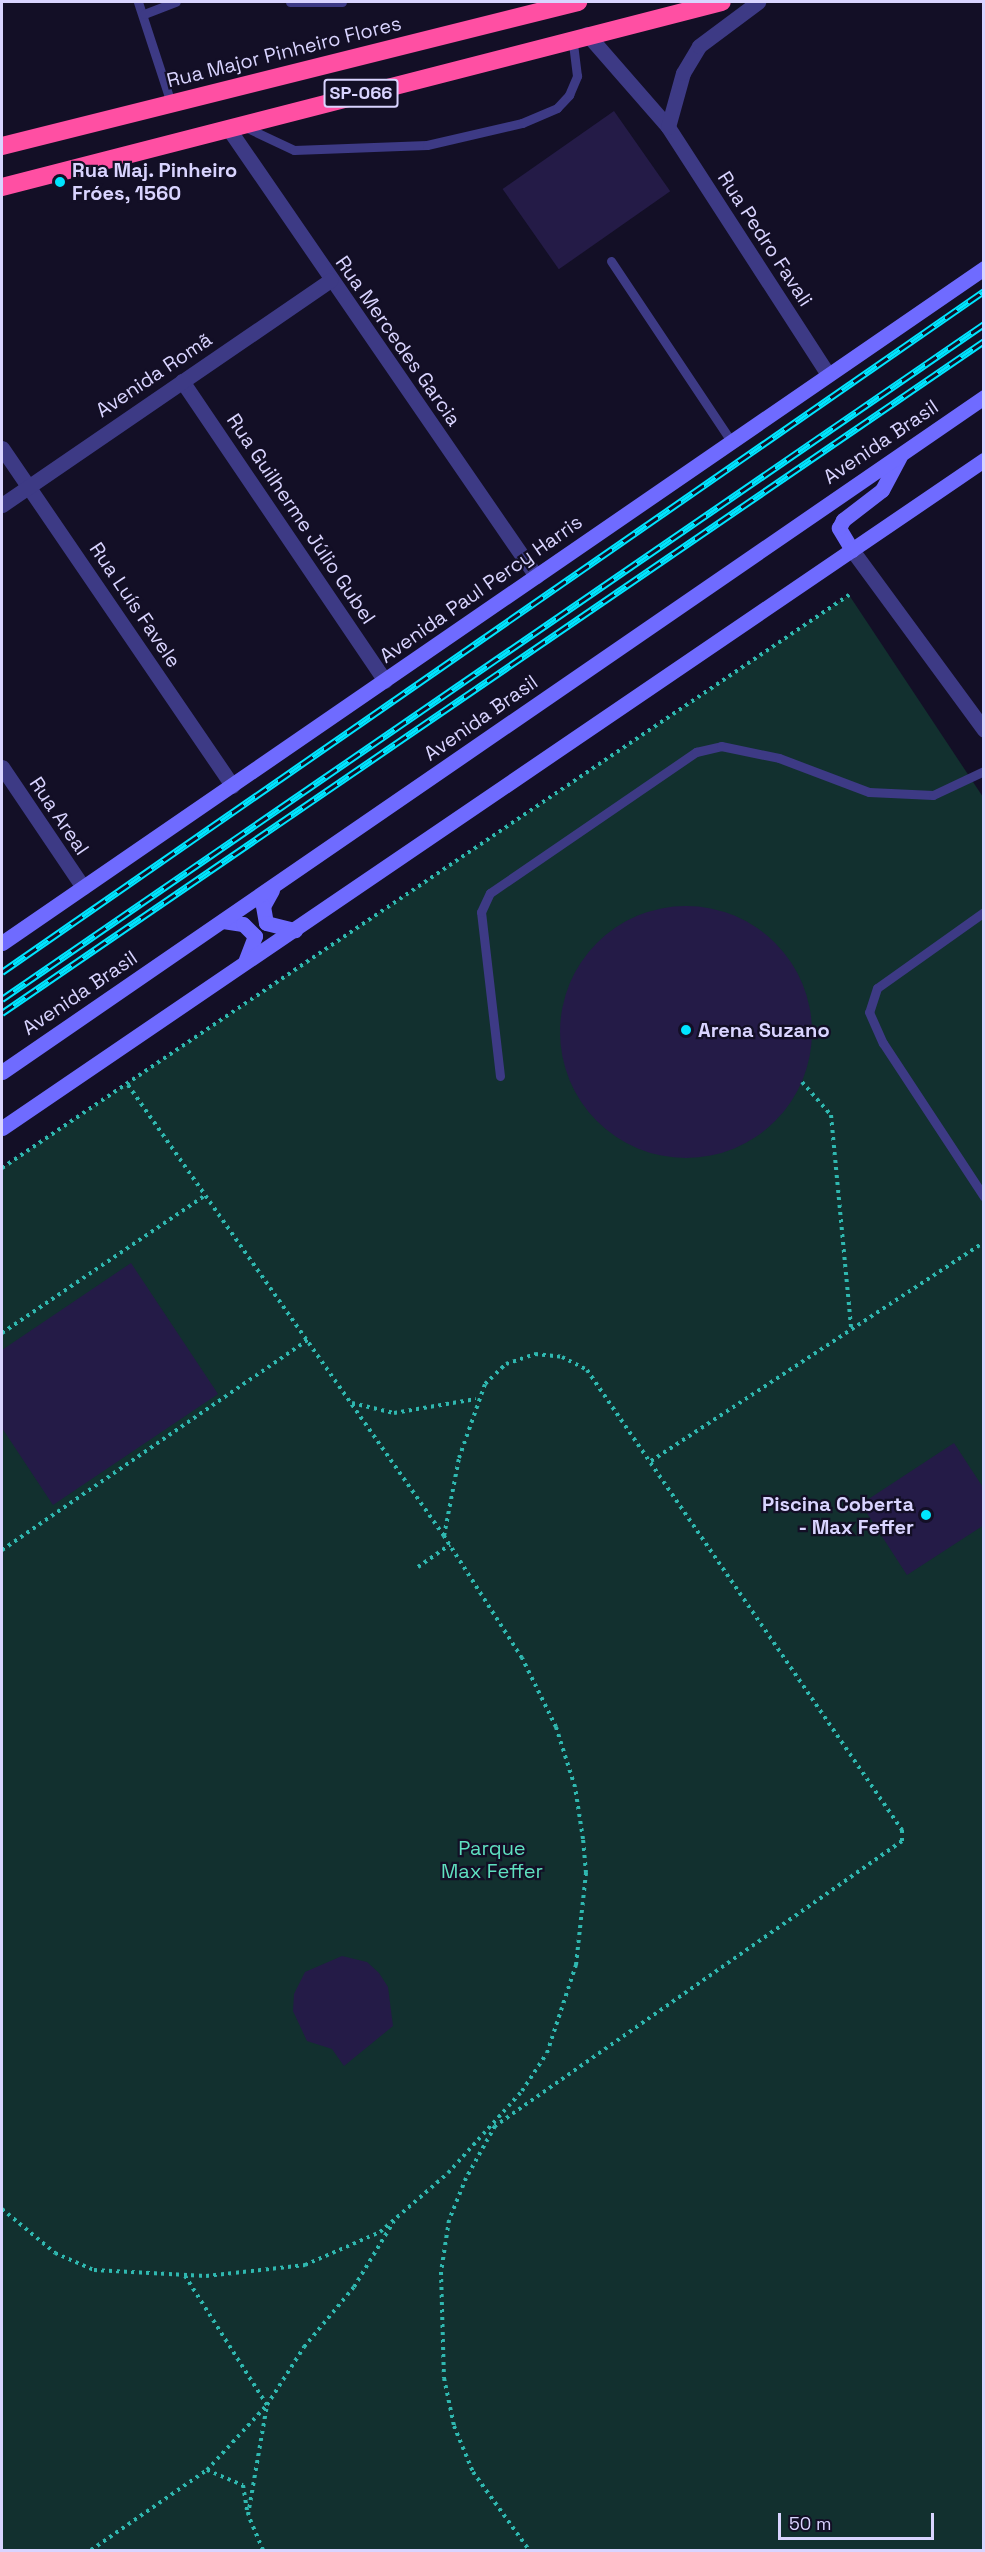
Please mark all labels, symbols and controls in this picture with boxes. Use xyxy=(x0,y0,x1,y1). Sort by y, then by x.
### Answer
street label: Rua Major Pinheiro Flores xyxy=(164,11,404,93)
road number: SP-066 xyxy=(324,78,398,108)
place label: Rua Maj. Pinheiro Fróes, 1560 xyxy=(72,158,238,205)
street label: Rua Pedro Favali xyxy=(712,167,818,311)
marker: Rua Maj. Pinheiro Fróes, 1560 xyxy=(53,175,67,189)
street label: Rua Mercedes Garcia xyxy=(330,251,466,431)
street label: Avenida Romã xyxy=(91,327,217,423)
street label: Avenida Brasil xyxy=(819,395,943,489)
street label: Rua Guilherme Júlio Gubel xyxy=(222,409,380,629)
street label: Avenida Paul Percy Harris xyxy=(375,510,587,668)
street label: Rua Luís Favele xyxy=(84,538,186,672)
street label: Avenida Brasil xyxy=(420,670,542,766)
street label: Rua Areal xyxy=(24,772,94,860)
street label: Avenida Brasil xyxy=(18,946,142,1040)
place label: Arena Suzano xyxy=(698,1018,830,1042)
marker: Arena Suzano xyxy=(679,1023,693,1037)
place label: Piscina Coberta - Max Feffer xyxy=(762,1492,914,1539)
marker: Piscina Coberta - Max Feffer xyxy=(919,1508,933,1522)
park label: Parque Max Feffer xyxy=(441,1836,543,1883)
scale bar xyxy=(781,2501,937,2539)
text: 50 m xyxy=(789,2512,831,2535)

